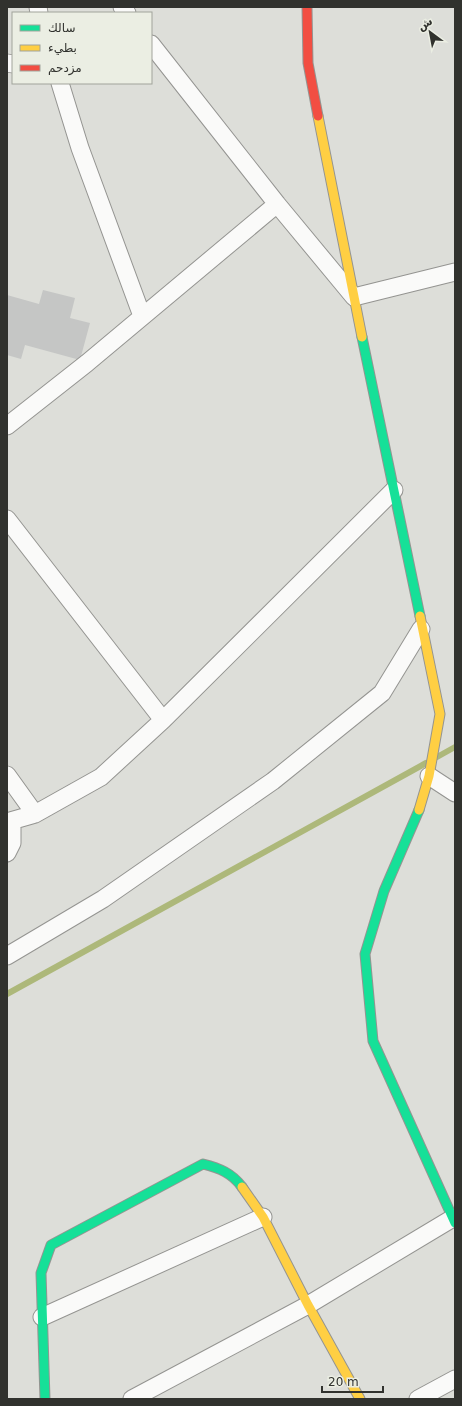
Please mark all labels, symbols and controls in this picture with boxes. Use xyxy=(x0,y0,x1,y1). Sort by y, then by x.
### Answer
legend xyxy=(12,12,152,84)
north arrow xyxy=(410,12,450,52)
text: ش xyxy=(415,14,435,33)
text: سالك xyxy=(48,21,75,35)
text: بطيء xyxy=(48,41,77,55)
text: مزدحم xyxy=(48,61,82,76)
scale bar xyxy=(322,1368,383,1394)
text: 20 m xyxy=(328,1375,359,1389)

